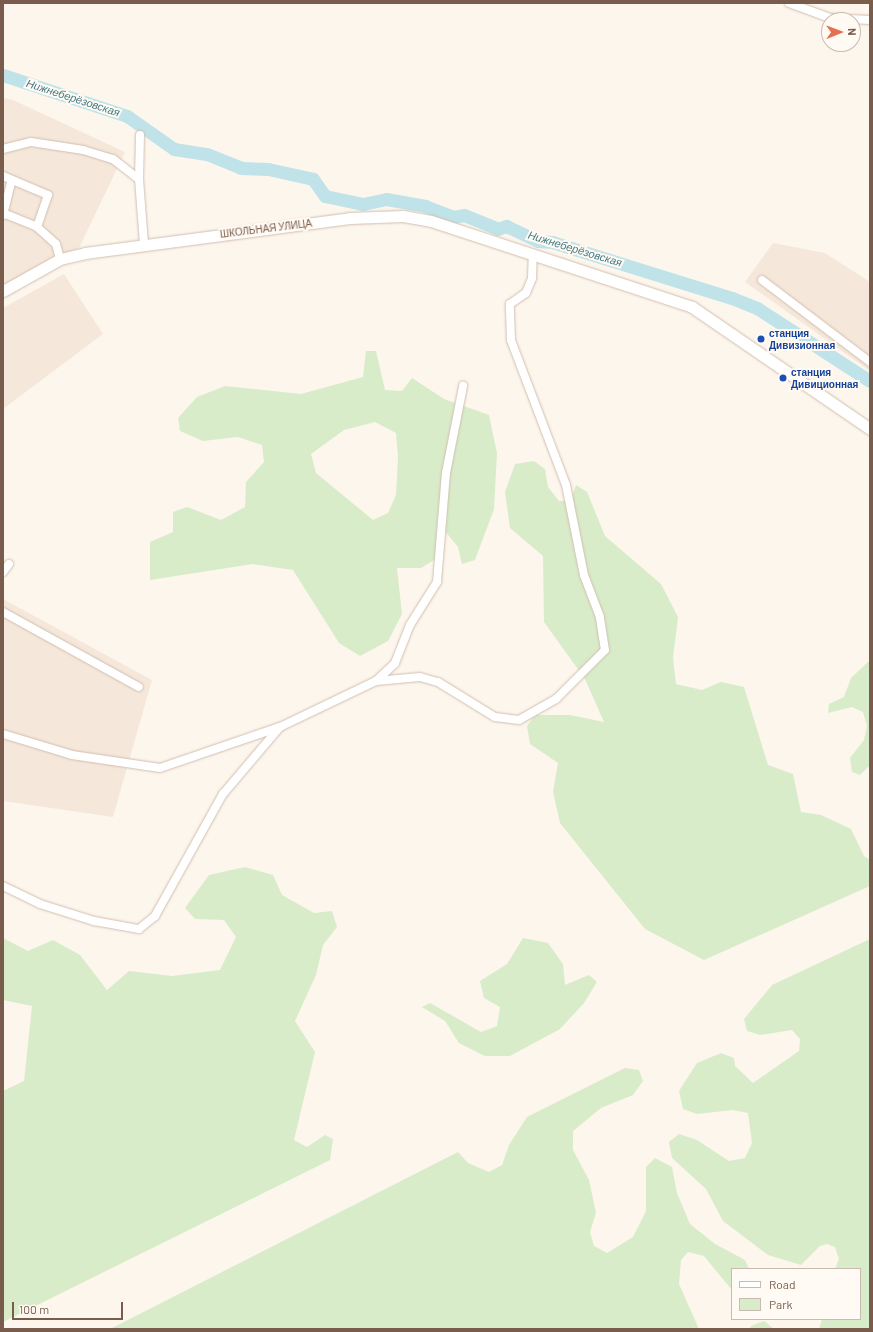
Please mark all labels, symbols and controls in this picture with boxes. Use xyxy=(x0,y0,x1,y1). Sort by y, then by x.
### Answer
north arrow xyxy=(821,12,861,52)
text: N xyxy=(846,28,859,36)
water label: Нижнеберёзовская xyxy=(25,77,121,119)
street label: ШКОЛЬНАЯ УЛИЦА xyxy=(219,217,313,241)
water label: Нижнеберёзовская xyxy=(526,228,624,270)
place label: станция Дивизионная xyxy=(769,327,835,350)
marker: станция Дивизионная xyxy=(756,334,766,344)
place label: станция Дивиционная xyxy=(791,366,858,390)
marker: станция Дивиционная xyxy=(778,373,788,383)
legend xyxy=(731,1268,861,1320)
text: Road xyxy=(769,1277,796,1291)
scale bar xyxy=(14,1294,125,1320)
text: Park xyxy=(769,1297,793,1311)
text: 100 m xyxy=(19,1302,49,1316)

